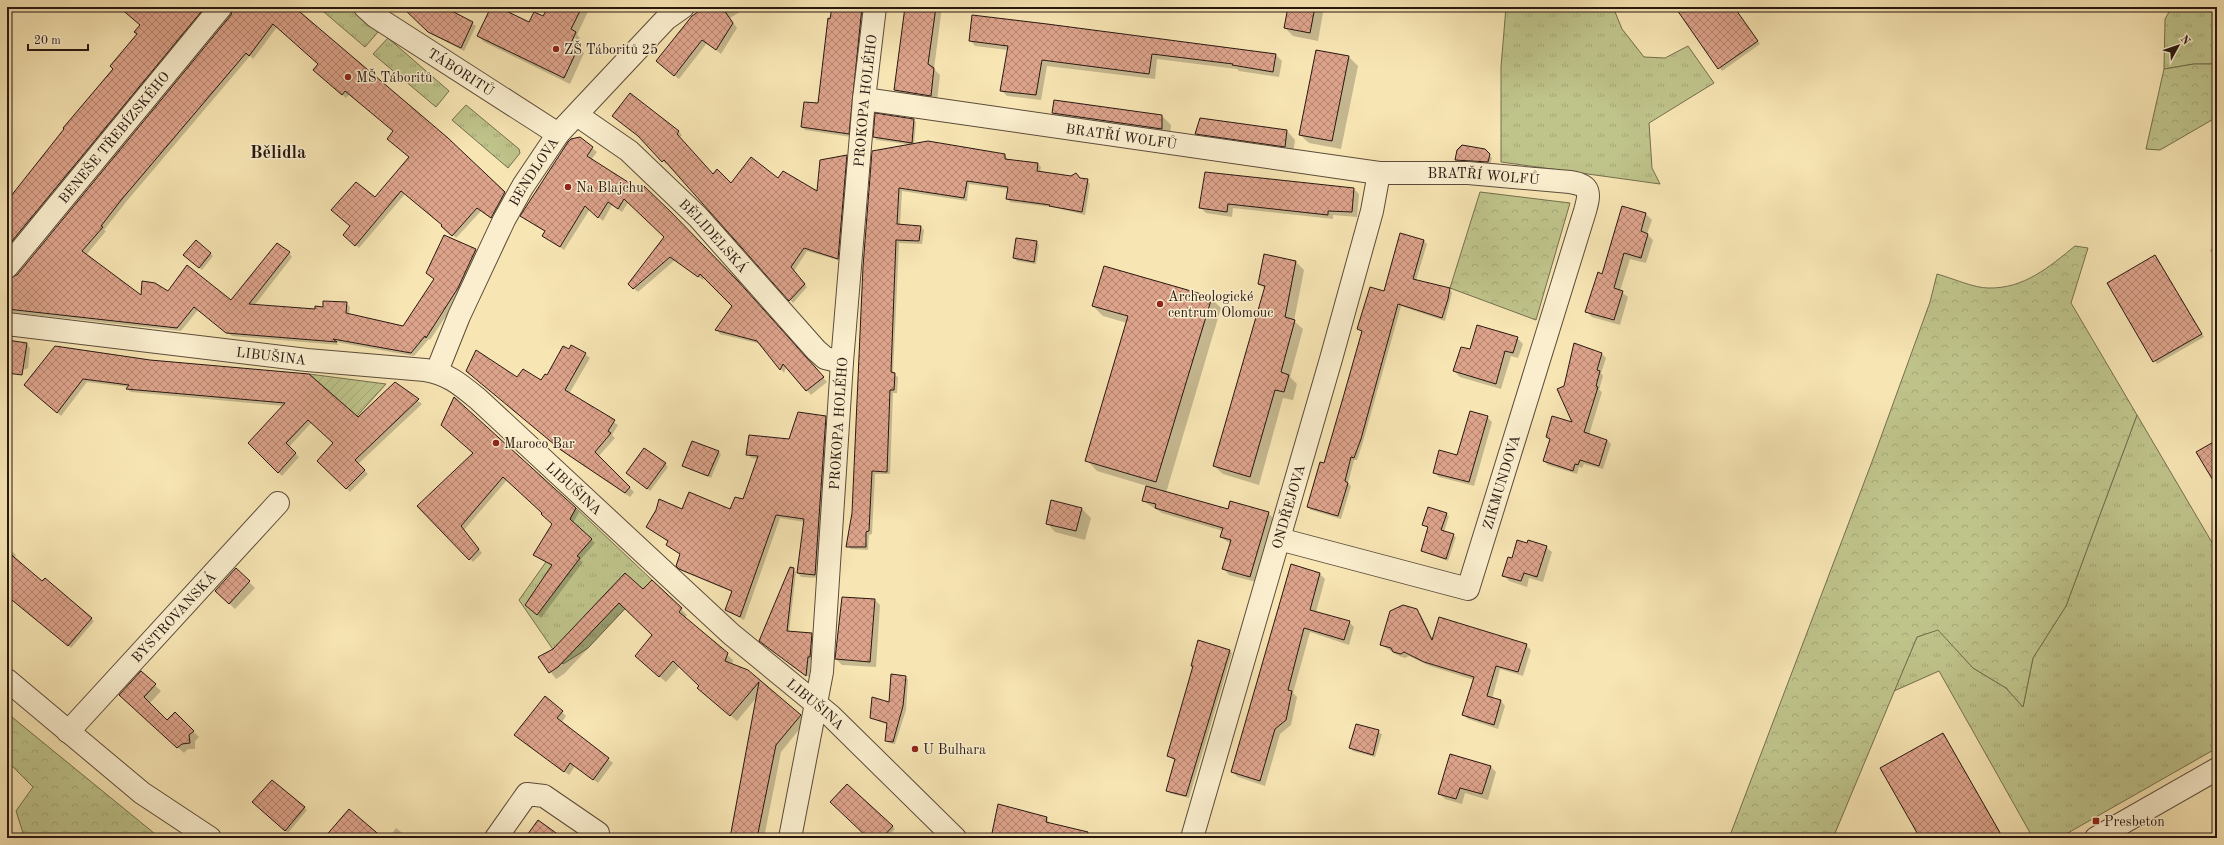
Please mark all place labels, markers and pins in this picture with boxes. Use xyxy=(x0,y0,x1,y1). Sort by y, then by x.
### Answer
place label: ZŠ Táboritů 25 xyxy=(564,40,658,57)
marker: ZŠ Táboritů 25 xyxy=(551,44,561,54)
place label: MŠ Táboritů xyxy=(356,68,433,85)
marker: MŠ Táboritů xyxy=(343,72,353,82)
place label: Na Blajchu xyxy=(576,181,644,195)
marker: Na Blajchu xyxy=(563,182,573,192)
place label: Archeologické centrum Olomouc xyxy=(1168,290,1273,320)
marker: Archeologické centrum Olomouc xyxy=(1155,299,1165,309)
place label: Maroco Bar xyxy=(504,437,575,451)
marker: Maroco Bar xyxy=(491,438,501,448)
place label: U Bulhara xyxy=(923,743,986,757)
marker: U Bulhara xyxy=(910,744,920,754)
place label: Presbeton xyxy=(2104,815,2165,829)
marker: Presbeton xyxy=(2091,816,2101,826)

